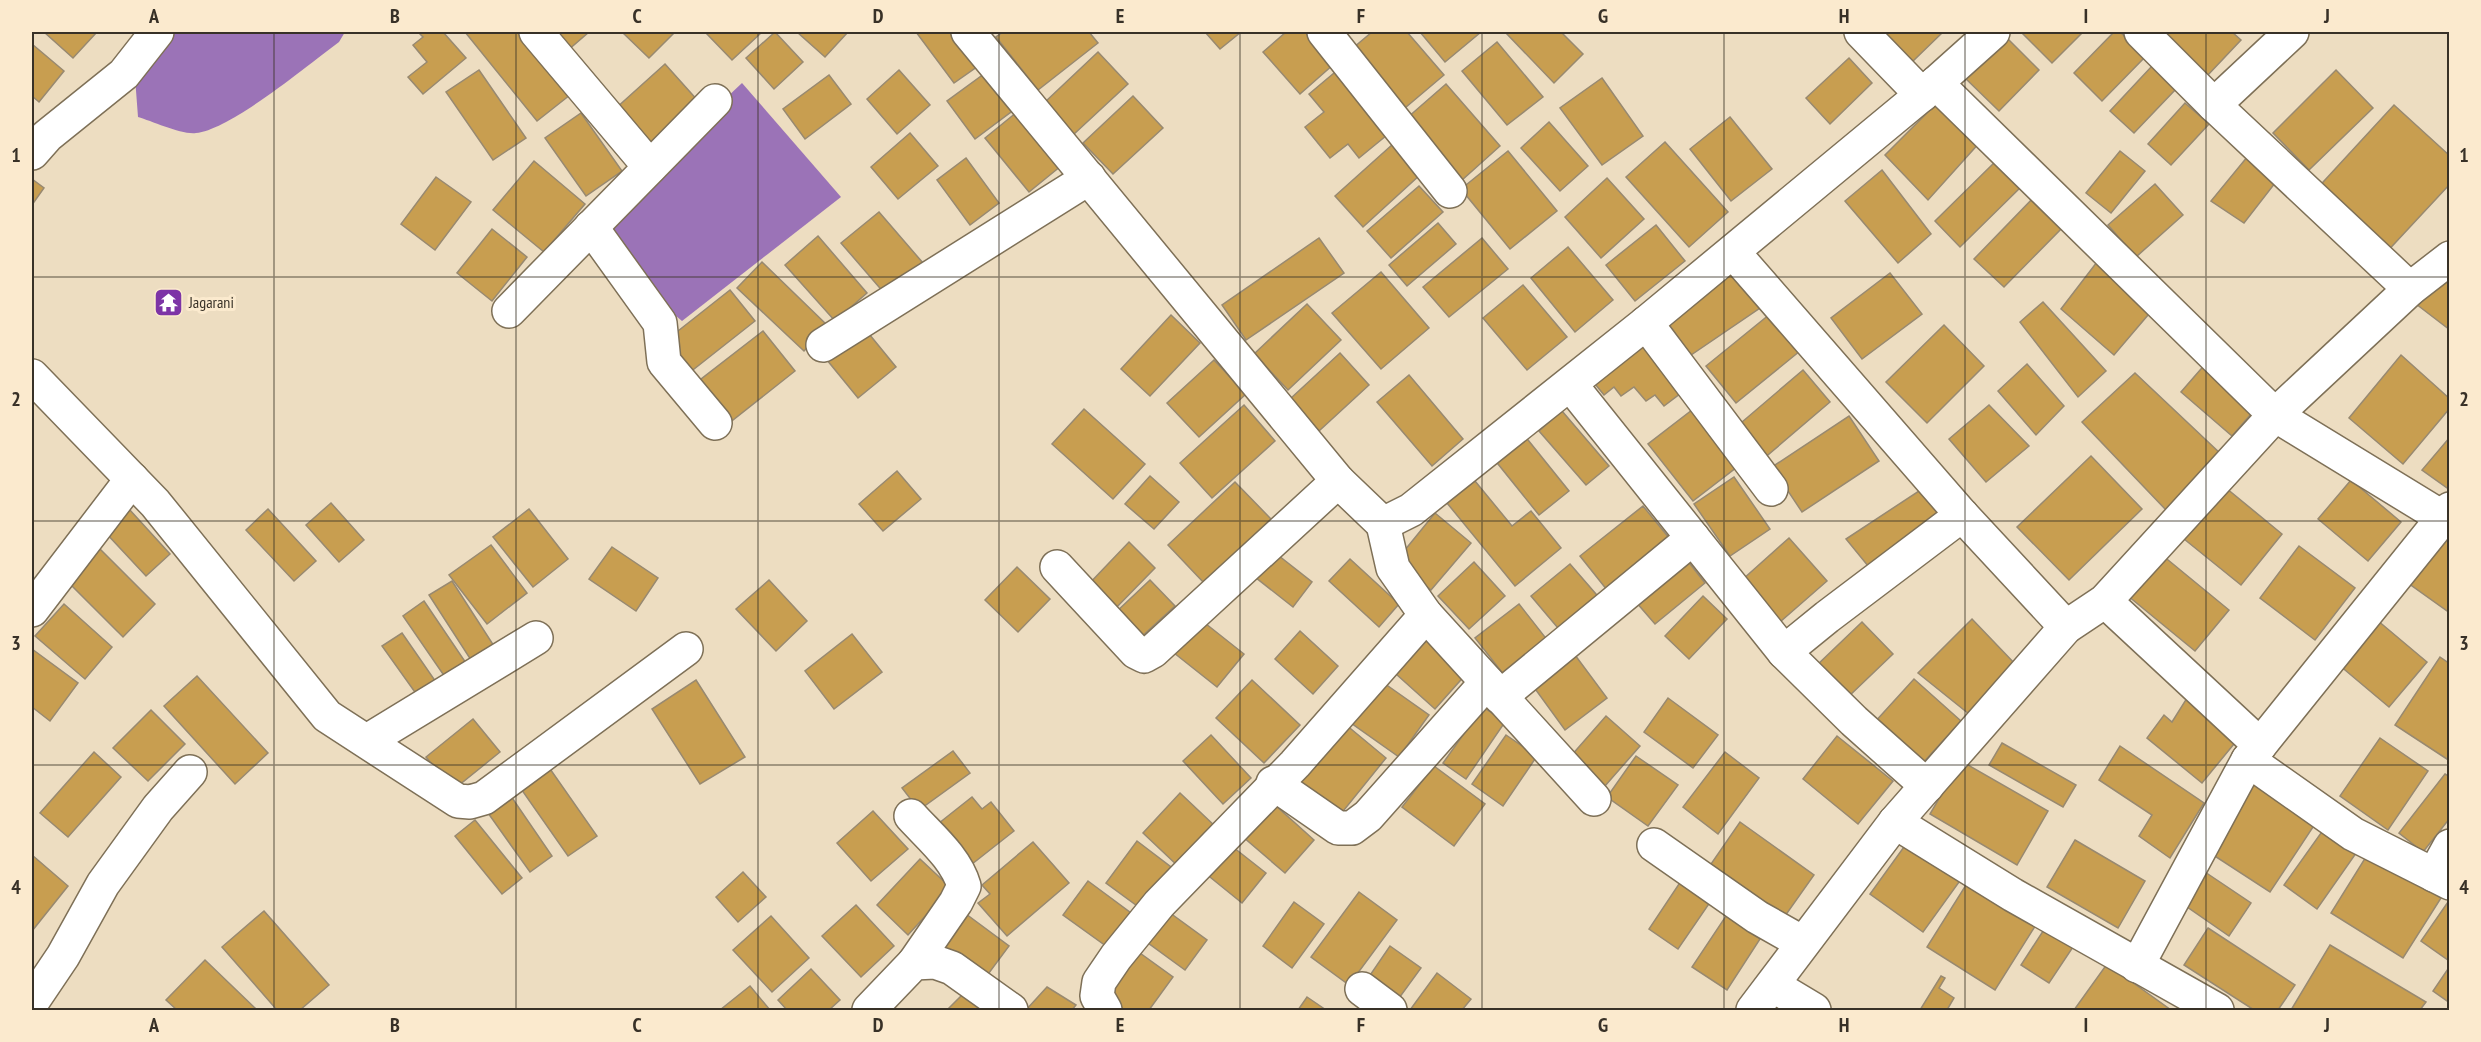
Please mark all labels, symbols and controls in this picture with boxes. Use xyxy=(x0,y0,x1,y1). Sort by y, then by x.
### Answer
text: A xyxy=(148,3,160,29)
text: B xyxy=(390,3,400,29)
text: C xyxy=(632,3,642,29)
text: D xyxy=(873,3,884,29)
text: E xyxy=(1116,3,1124,29)
text: F xyxy=(1357,3,1365,29)
text: G xyxy=(1598,3,1608,29)
text: H xyxy=(1839,3,1849,29)
text: I xyxy=(2084,3,2088,29)
text: J xyxy=(2323,3,2330,29)
text: 1 xyxy=(11,142,21,168)
text: 1 xyxy=(2459,142,2469,168)
temple icon: Jagarani xyxy=(152,286,184,318)
place label: Jagarani xyxy=(188,292,234,312)
text: 2 xyxy=(11,386,21,412)
text: 2 xyxy=(2459,386,2469,412)
text: 3 xyxy=(11,630,21,656)
text: 3 xyxy=(2459,630,2469,656)
text: 4 xyxy=(11,874,21,900)
text: 4 xyxy=(2459,874,2469,900)
text: A xyxy=(148,1012,160,1038)
text: B xyxy=(390,1012,400,1038)
text: C xyxy=(632,1012,642,1038)
text: D xyxy=(873,1012,884,1038)
text: E xyxy=(1116,1012,1124,1038)
text: F xyxy=(1357,1012,1365,1038)
text: G xyxy=(1598,1012,1608,1038)
text: H xyxy=(1839,1012,1849,1038)
text: I xyxy=(2084,1012,2088,1038)
text: J xyxy=(2323,1012,2330,1038)

